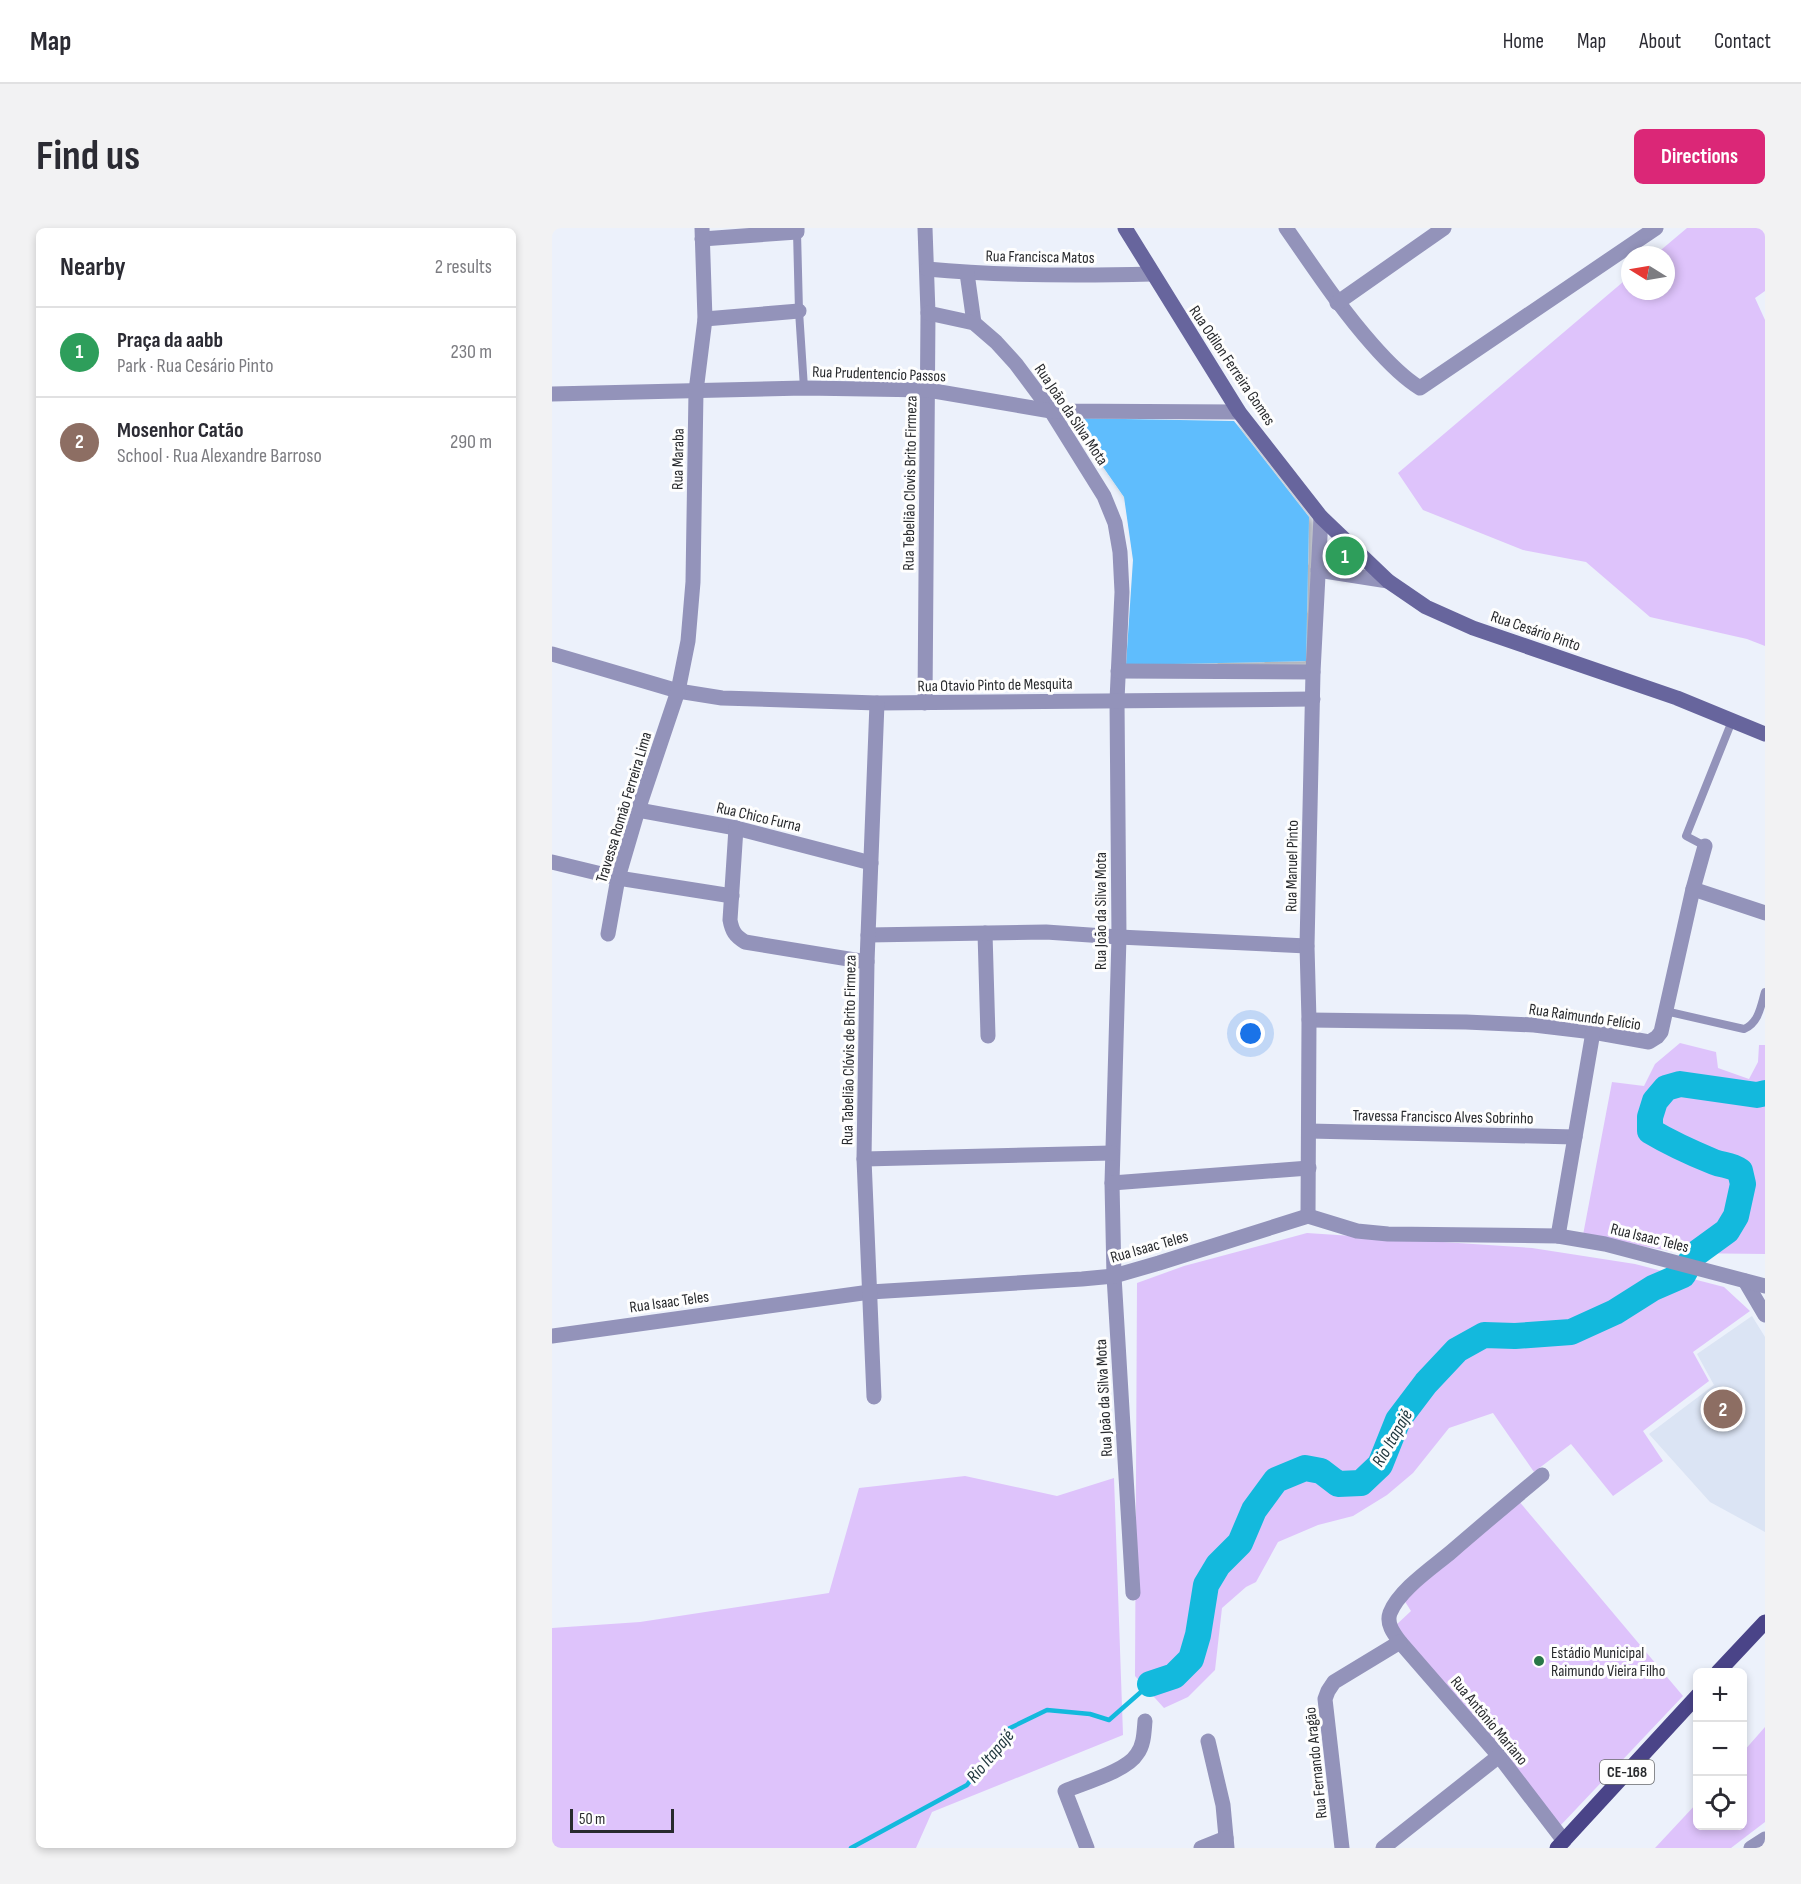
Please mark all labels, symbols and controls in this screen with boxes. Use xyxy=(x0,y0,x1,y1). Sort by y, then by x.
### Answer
text: Map xyxy=(30,25,71,58)
text: Home xyxy=(1503,29,1544,54)
text: Map xyxy=(1577,29,1606,54)
text: About xyxy=(1639,29,1681,54)
text: Contact xyxy=(1714,29,1771,54)
button: Directions xyxy=(1634,129,1765,184)
text: Find us xyxy=(36,131,140,182)
north arrow xyxy=(1621,246,1675,300)
street label: Rua Francisca Matos xyxy=(985,247,1095,268)
text: Nearby xyxy=(60,252,126,283)
text: 2 results xyxy=(435,255,492,279)
street label: Rua Odilon Ferreira Gomes xyxy=(1185,302,1279,429)
text: Praça da aabb xyxy=(117,327,223,354)
text: 1 xyxy=(76,340,83,364)
text: 230 m xyxy=(450,340,492,364)
text: Park · Rua Cesário Pinto xyxy=(117,354,273,378)
street label: Rua João da Silva Mota xyxy=(1030,361,1112,469)
street label: Rua Prudentencio Passos xyxy=(812,363,946,386)
street label: Rua Tebelião Clovis Brito Firmeza xyxy=(899,395,922,571)
text: Mosenhor Catão xyxy=(117,417,244,444)
street label: Rua Maraba xyxy=(668,428,689,490)
text: 2 xyxy=(75,430,84,454)
text: 290 m xyxy=(450,430,492,454)
text: School · Rua Alexandre Barroso xyxy=(117,444,322,468)
pin: 1 xyxy=(1326,534,1364,578)
street label: Rua Cesário Pinto xyxy=(1488,607,1583,656)
street label: Rua Otavio Pinto de Mesquita xyxy=(917,675,1073,696)
street label: Travessa Romão Ferreira Lima xyxy=(592,730,656,885)
street label: Rua Chico Furna xyxy=(715,799,803,836)
street label: Rua Manuel Pinto xyxy=(1282,820,1303,912)
street label: Rua João da Silva Mota xyxy=(1092,852,1111,970)
street label: Rua Tabelião Clóvis de Brito Firmeza xyxy=(838,955,861,1145)
street label: Rua Raimundo Felício xyxy=(1528,1000,1642,1035)
your location xyxy=(1236,1019,1265,1048)
street label: Travessa Francisco Alves Sobrinho xyxy=(1352,1106,1534,1129)
street label: Rua Isaac Teles xyxy=(1609,1220,1691,1257)
street label: Rua Isaac Teles xyxy=(1108,1227,1191,1268)
street label: Rua Isaac Teles xyxy=(628,1287,710,1317)
street label: Rua João da Silva Mota xyxy=(1092,1339,1117,1457)
pin: 2 xyxy=(1704,1386,1742,1432)
water label: Rio Itapajé xyxy=(1368,1406,1417,1471)
place label: Estádio Municipal Raimundo Vieira Filho xyxy=(1551,1644,1665,1681)
marker: Estádio Municipal Raimundo Vieira Filho xyxy=(1532,1654,1546,1668)
map controls xyxy=(1693,1668,1747,1830)
button: + xyxy=(1693,1668,1747,1722)
street label: Rua Antônio Mariano xyxy=(1446,1673,1532,1769)
street label: Rua Fernando Aragão xyxy=(1301,1706,1332,1820)
button: − xyxy=(1693,1722,1747,1776)
water label: Rio Itapajé xyxy=(962,1726,1018,1787)
road number: CE-168 xyxy=(1600,1760,1654,1784)
button: locate xyxy=(1693,1776,1747,1830)
scale bar xyxy=(570,1806,674,1834)
text: 50 m xyxy=(579,1810,605,1829)

